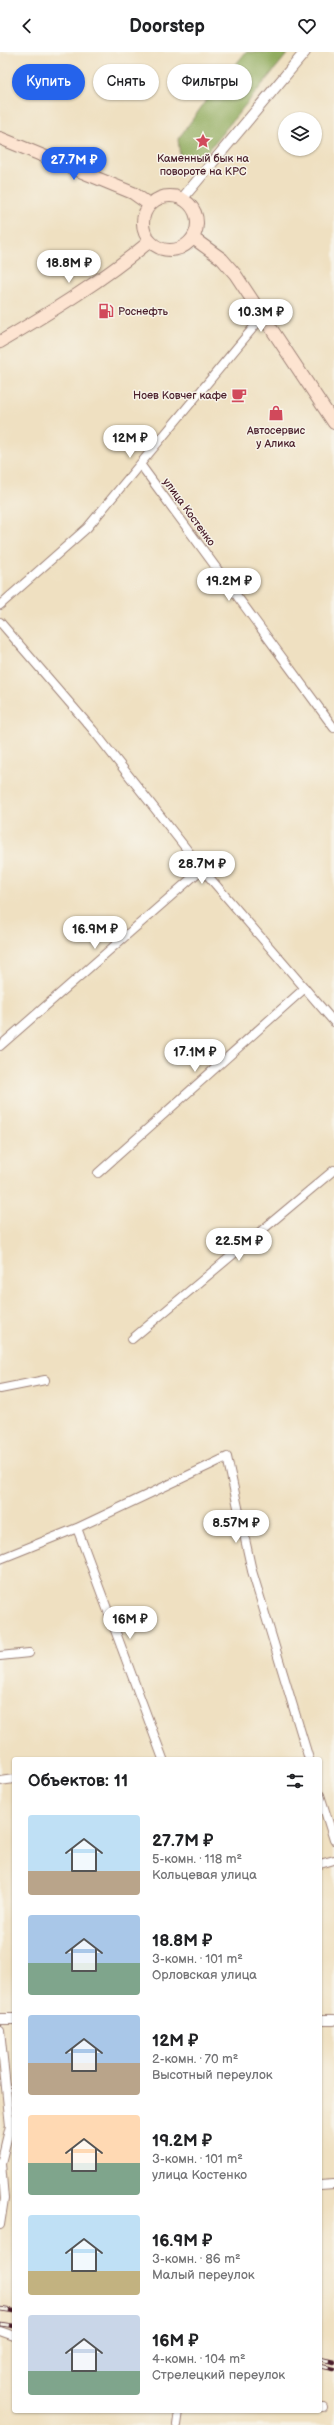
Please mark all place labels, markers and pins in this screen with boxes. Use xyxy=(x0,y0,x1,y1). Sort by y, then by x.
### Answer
place icon: Каменный бык на повороте на КРС xyxy=(194,132,212,150)
pin: 27.7M ₽ xyxy=(37,147,111,181)
place label: Каменный бык на повороте на КРС xyxy=(157,152,250,178)
pin: 18.8M ₽ xyxy=(32,250,106,284)
pin: 10.3M ₽ xyxy=(224,299,298,333)
fuel station icon: Роснефть xyxy=(97,302,115,320)
place label: Роснефть xyxy=(118,305,169,318)
cafe icon: Ноев Ковчег кафе xyxy=(230,386,248,404)
place label: Ноев Ковчег кафе xyxy=(133,389,227,402)
shop icon: Автосервис у Алика xyxy=(267,404,285,422)
place label: Автосервис у Алика xyxy=(246,424,306,450)
pin: 12M ₽ xyxy=(102,425,158,459)
pin: 19.2M ₽ xyxy=(192,568,266,602)
pin: 28.7M ₽ xyxy=(165,851,239,885)
pin: 16.9M ₽ xyxy=(58,916,132,950)
pin: 17.1M ₽ xyxy=(158,1039,232,1073)
pin: 22.5M ₽ xyxy=(202,1228,276,1262)
pin: 8.57M ₽ xyxy=(199,1510,273,1544)
pin: 16M ₽ xyxy=(102,1606,158,1640)

